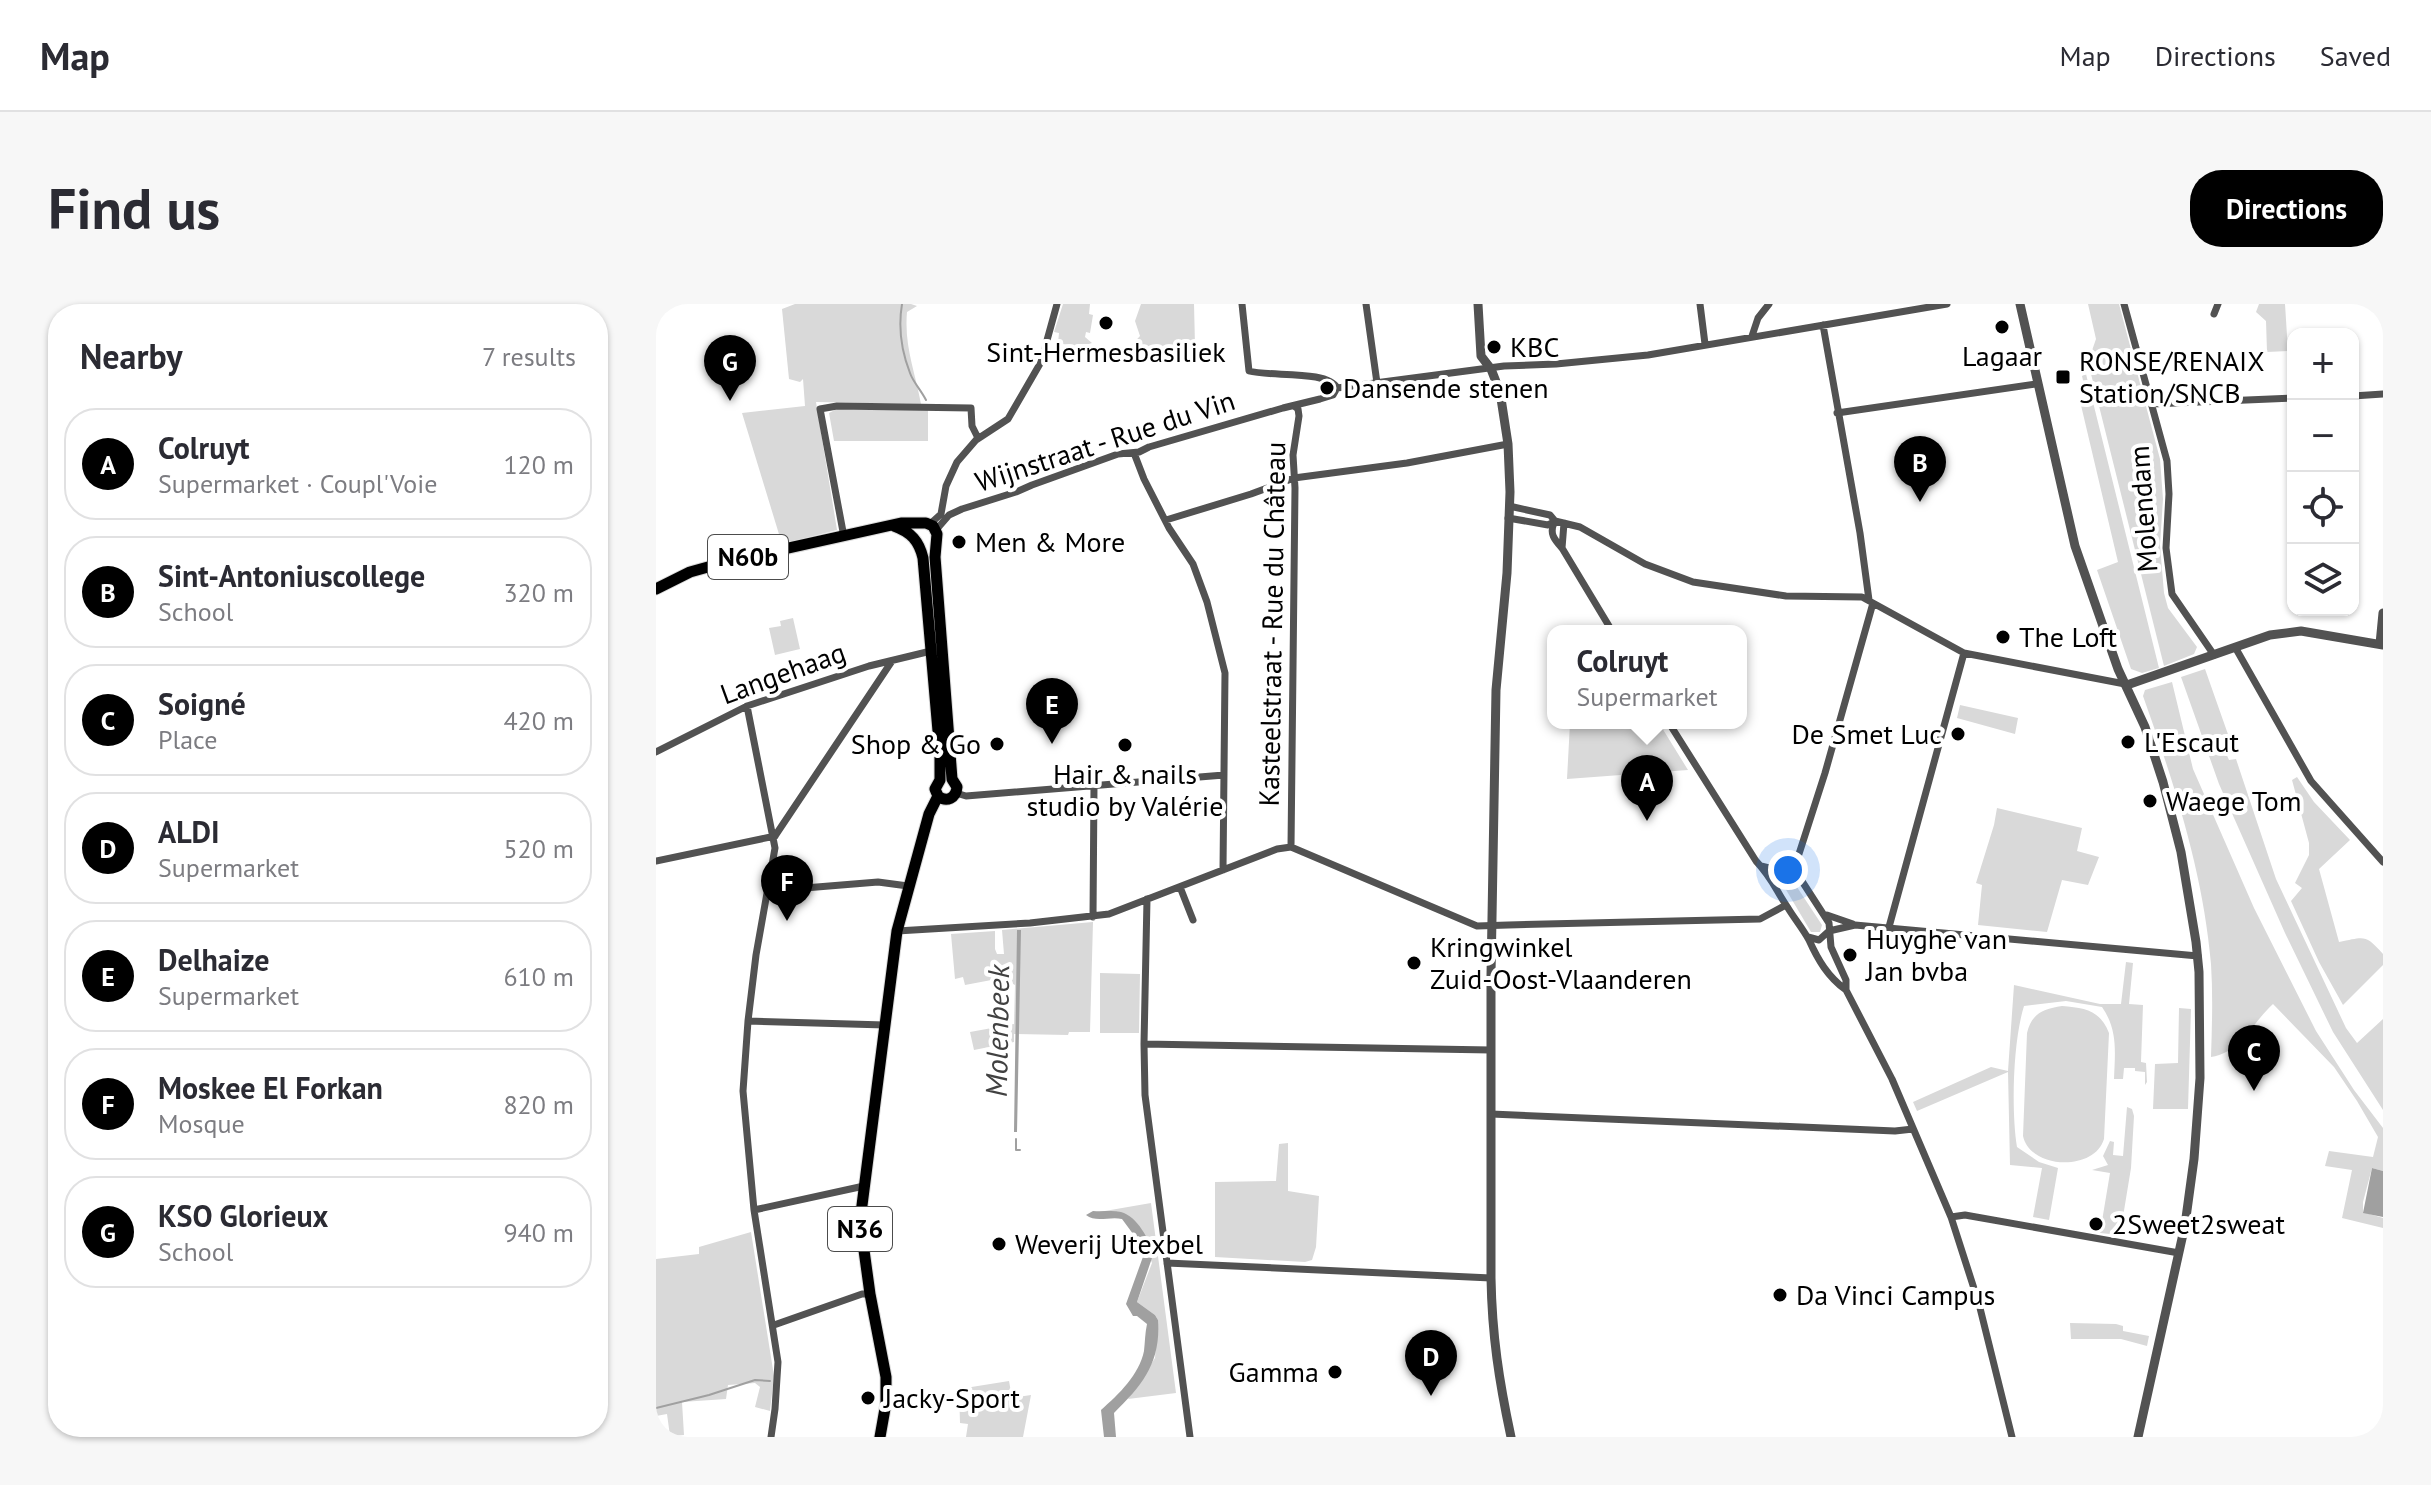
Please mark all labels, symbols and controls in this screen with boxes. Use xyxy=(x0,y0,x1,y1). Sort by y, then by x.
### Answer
text: Map xyxy=(40,31,110,80)
text: Map xyxy=(2060,37,2111,74)
text: Directions xyxy=(2155,37,2276,74)
text: Saved xyxy=(2320,37,2391,74)
button: Directions xyxy=(2190,170,2383,247)
text: Find us xyxy=(48,172,220,244)
marker: Sint-Hermesbasiliek xyxy=(1097,314,1115,332)
marker: Lagaar xyxy=(1993,318,2011,336)
place label: KBC xyxy=(1510,328,1559,365)
map controls xyxy=(2287,328,2359,616)
button: + xyxy=(2287,328,2359,400)
place label: Sint-Hermesbasiliek xyxy=(986,333,1226,370)
text: Nearby xyxy=(80,334,182,378)
pin: G xyxy=(704,335,756,401)
place label: Lagaar xyxy=(1962,337,2043,374)
marker: KBC xyxy=(1485,338,1503,356)
text: 7 results xyxy=(482,340,576,373)
place label: RONSE/RENAIX Station/SNCB xyxy=(2079,342,2265,411)
marker: RONSE/RENAIX Station/SNCB xyxy=(2054,368,2072,386)
place label: Dansende stenen xyxy=(1343,369,1549,406)
marker: Dansende stenen xyxy=(1318,379,1336,397)
street label: Wijnstraat - Rue du Vin xyxy=(970,381,1239,500)
button: − xyxy=(2287,400,2359,472)
text: Colruyt xyxy=(158,428,250,467)
pin: B xyxy=(1894,436,1946,502)
street label: Kasteelstraat - Rue du Château xyxy=(1250,441,1293,807)
street label: Molendam xyxy=(2120,445,2165,573)
text: A xyxy=(100,448,116,481)
text: 120 m xyxy=(503,448,574,481)
text: Supermarket · Coupl'Voie xyxy=(158,467,437,500)
button: locate xyxy=(2287,472,2359,544)
place label: Men & More xyxy=(975,523,1125,560)
marker: Men & More xyxy=(950,533,968,551)
road number: N60b xyxy=(708,535,788,579)
button: layers xyxy=(2287,544,2359,616)
text: Sint-Antoniuscollege xyxy=(158,556,425,595)
text: B xyxy=(100,576,116,609)
text: 320 m xyxy=(503,576,574,609)
text: School xyxy=(158,595,233,628)
place label: The Loft xyxy=(2019,618,2118,655)
popup xyxy=(1547,625,1747,729)
marker: The Loft xyxy=(1994,628,2012,646)
street label: Langehaag xyxy=(715,633,850,712)
text: Colruyt xyxy=(1577,641,1668,680)
pin: E xyxy=(1026,678,1078,744)
text: Supermarket xyxy=(1577,680,1717,713)
text: Soigné xyxy=(158,684,246,723)
text: C xyxy=(101,704,115,737)
text: 420 m xyxy=(503,704,574,737)
place label: De Smet Luc xyxy=(1792,715,1942,752)
text: Place xyxy=(158,723,217,756)
place label: L'Escaut xyxy=(2144,723,2240,760)
place label: Shop & Go xyxy=(851,725,981,762)
marker: De Smet Luc xyxy=(1949,725,1967,743)
marker: L'Escaut xyxy=(2119,733,2137,751)
marker: Shop & Go xyxy=(988,735,1006,753)
marker: Hair & nails studio by Valérie xyxy=(1116,736,1134,754)
place label: Hair & nails studio by Valérie xyxy=(1027,755,1223,824)
pin: A xyxy=(1621,755,1673,821)
place label: Waege Tom xyxy=(2166,782,2301,819)
marker: Waege Tom xyxy=(2141,792,2159,810)
text: ALDI xyxy=(158,812,220,851)
text: D xyxy=(100,832,116,865)
text: 520 m xyxy=(503,832,574,865)
your location xyxy=(1768,850,1808,890)
text: Supermarket xyxy=(158,851,299,884)
pin: F xyxy=(761,855,813,921)
place label: Huyghe van Jan bvba xyxy=(1865,920,2007,989)
place label: Kringwinkel Zuid-Oost-Vlaanderen xyxy=(1430,928,1692,997)
text: Delhaize xyxy=(158,940,270,979)
marker: Huyghe van Jan bvba xyxy=(1841,946,1859,964)
marker: Kringwinkel Zuid-Oost-Vlaanderen xyxy=(1405,954,1423,972)
text: E xyxy=(101,960,115,993)
text: 610 m xyxy=(503,960,574,993)
water label: Molenbeek xyxy=(976,963,1017,1097)
text: Supermarket xyxy=(158,979,299,1012)
pin: C xyxy=(2228,1025,2280,1091)
text: Moskee El Forkan xyxy=(158,1068,383,1107)
text: F xyxy=(101,1088,115,1121)
text: 820 m xyxy=(503,1088,574,1121)
text: Mosque xyxy=(158,1107,245,1140)
text: KSO Glorieux xyxy=(158,1196,328,1235)
place label: 2Sweet2sweat xyxy=(2112,1205,2285,1242)
road number: N36 xyxy=(828,1207,892,1251)
marker: 2Sweet2sweat xyxy=(2087,1215,2105,1233)
text: G xyxy=(100,1216,116,1249)
text: 940 m xyxy=(503,1216,574,1249)
place label: Weverij Utexbel xyxy=(1015,1225,1203,1262)
text: School xyxy=(158,1235,233,1268)
marker: Weverij Utexbel xyxy=(990,1235,1008,1253)
place label: Da Vinci Campus xyxy=(1796,1276,1995,1313)
marker: Da Vinci Campus xyxy=(1771,1286,1789,1304)
pin: D xyxy=(1405,1330,1457,1396)
place label: Gamma xyxy=(1229,1353,1319,1390)
marker: Gamma xyxy=(1326,1363,1344,1381)
place label: Jacky-Sport xyxy=(883,1379,1020,1416)
marker: Jacky-Sport xyxy=(859,1389,877,1407)

